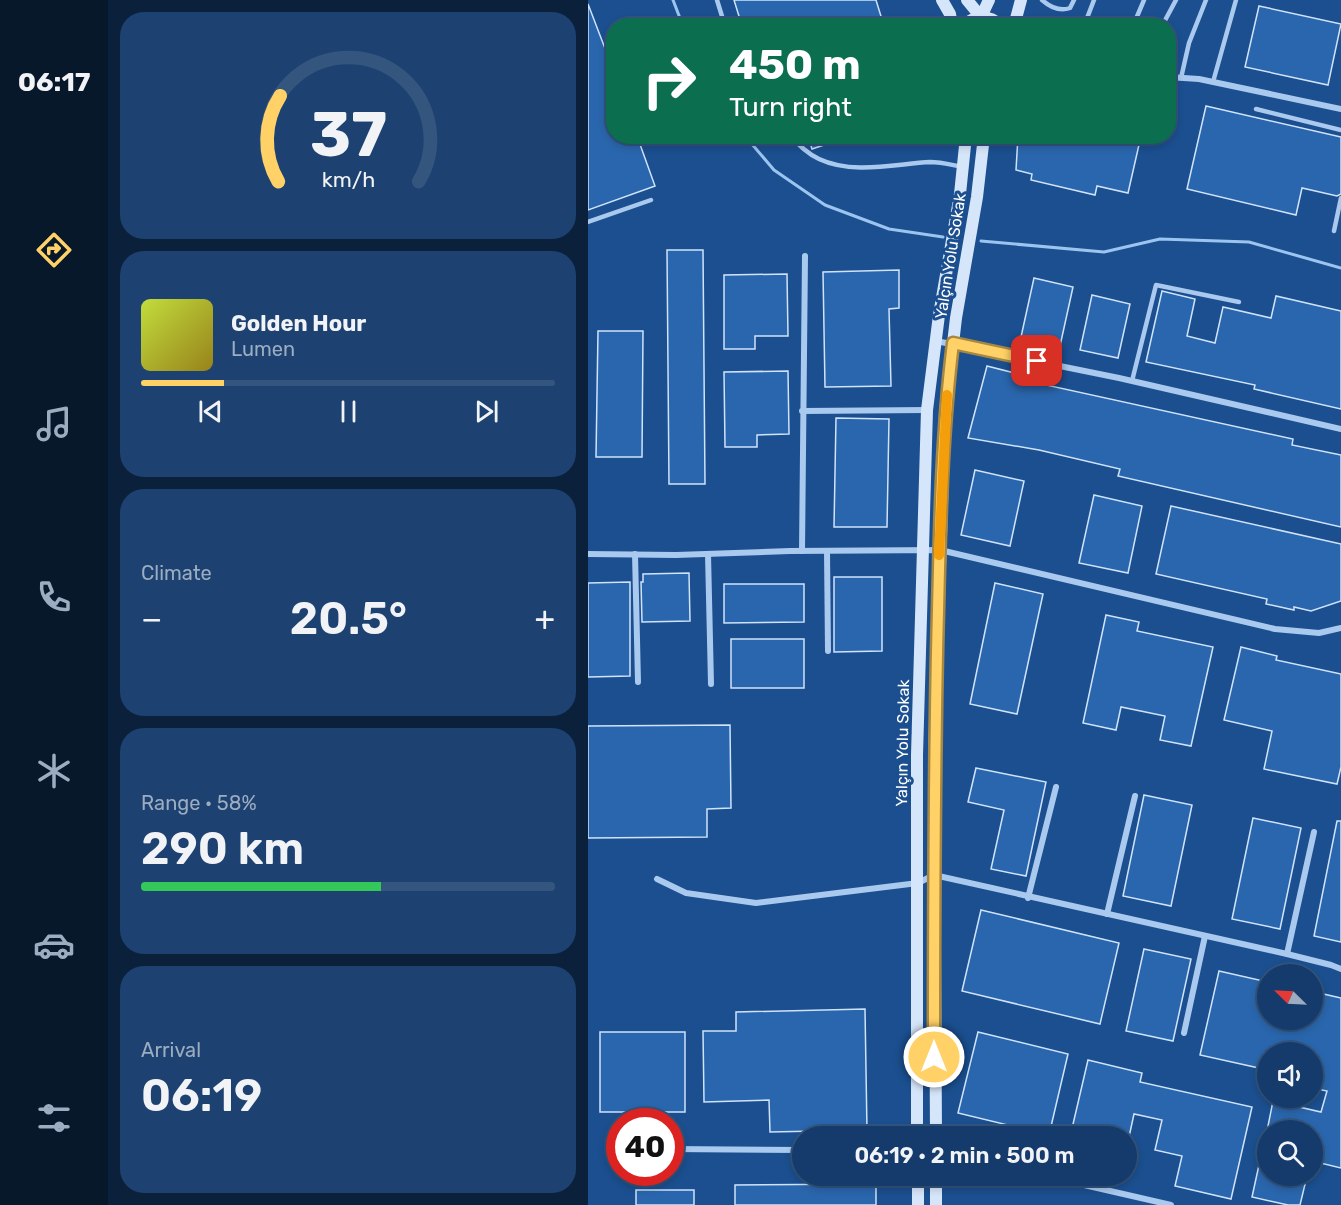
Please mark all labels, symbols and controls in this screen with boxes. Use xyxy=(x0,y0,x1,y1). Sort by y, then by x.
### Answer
text: 450 m xyxy=(729,40,861,90)
icon: right xyxy=(630,42,708,120)
text: 06:17 xyxy=(18,66,90,98)
text: Turn right xyxy=(729,91,852,123)
text: 37 xyxy=(310,98,386,172)
text: km/h xyxy=(321,168,375,193)
street label: Yalçın Yolu Sokak xyxy=(931,191,970,320)
icon: directions xyxy=(33,229,75,271)
text: Golden Hour xyxy=(231,310,366,337)
pin xyxy=(1011,335,1062,386)
text: Lumen xyxy=(231,337,295,361)
icon: arrive xyxy=(1020,344,1053,377)
icon: previous xyxy=(194,395,227,428)
icon: pause xyxy=(332,395,365,428)
icon: next xyxy=(470,395,503,428)
icon: music xyxy=(33,403,75,445)
text: Climate xyxy=(141,561,212,585)
icon: phone xyxy=(33,576,75,618)
text: 20.5° xyxy=(290,592,407,645)
text: − xyxy=(141,599,162,638)
text: + xyxy=(534,599,555,638)
street label: Yalçın Yolu Sokak xyxy=(892,678,913,807)
icon: climate xyxy=(33,750,75,792)
text: Range · 58% xyxy=(141,791,257,815)
text: 290 km xyxy=(141,822,304,875)
icon: car xyxy=(33,924,75,966)
north arrow xyxy=(1257,964,1323,1030)
map controls xyxy=(1257,964,1323,1186)
position arrow xyxy=(902,1025,966,1089)
text: Arrival xyxy=(141,1038,201,1062)
button: sound xyxy=(1257,1042,1323,1108)
text: 06:19 xyxy=(141,1069,262,1122)
icon: filters xyxy=(33,1097,75,1139)
speed limit sign: 40 xyxy=(606,1108,684,1186)
button: search xyxy=(1257,1120,1323,1186)
text: 06:19 · 2 min · 500 m xyxy=(854,1142,1075,1169)

